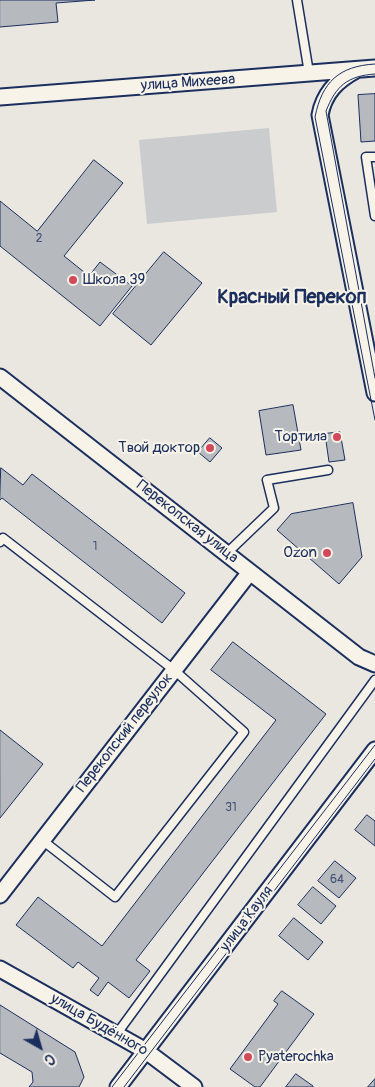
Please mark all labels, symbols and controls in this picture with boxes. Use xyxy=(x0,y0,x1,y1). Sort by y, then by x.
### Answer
street label: улица Михеева xyxy=(140,71,236,95)
house number: 2 xyxy=(36,232,42,246)
place label: Школа 39 xyxy=(83,271,145,289)
marker: Школа 39 xyxy=(67,274,79,286)
district label: Красный Перекоп xyxy=(217,286,367,310)
place label: Тортила xyxy=(274,428,327,446)
marker: Тортила xyxy=(331,431,343,443)
place label: Твой доктор xyxy=(118,439,200,457)
marker: Твой доктор xyxy=(204,442,216,454)
street label: Перекопская улица xyxy=(132,477,242,567)
house number: 1 xyxy=(93,540,97,554)
place label: Ozon xyxy=(283,544,317,562)
marker: Ozon xyxy=(321,547,333,559)
street label: Перекопский переулок xyxy=(73,670,177,796)
house number: 31 xyxy=(225,801,237,815)
house number: 64 xyxy=(330,873,344,887)
street label: улица Кауля xyxy=(216,883,278,955)
street label: улица Будённого xyxy=(47,990,151,1060)
north arrow xyxy=(15,1022,65,1072)
place label: Pyaterochka xyxy=(258,1048,334,1066)
text: С xyxy=(41,1050,58,1069)
marker: Pyaterochka xyxy=(242,1051,254,1063)

